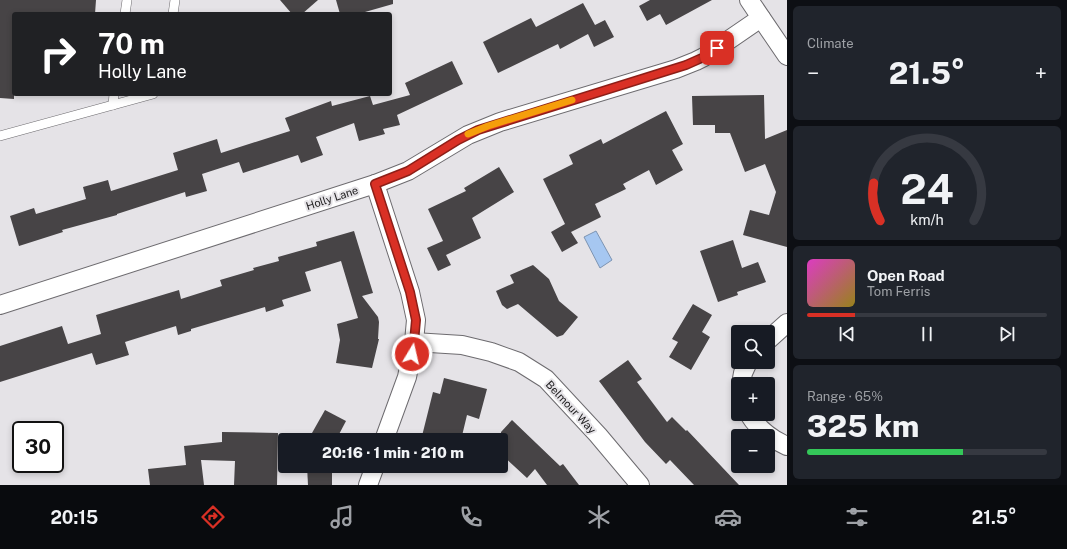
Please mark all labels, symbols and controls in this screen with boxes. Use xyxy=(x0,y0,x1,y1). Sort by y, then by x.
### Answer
text: 70 m xyxy=(98,27,165,60)
icon: right xyxy=(32,28,84,80)
pin xyxy=(700,31,734,65)
text: Climate xyxy=(807,36,854,51)
icon: arrive xyxy=(706,37,728,59)
text: 21.5° xyxy=(889,55,965,91)
text: − xyxy=(807,60,819,86)
text: + xyxy=(1035,60,1047,86)
text: Holly Lane xyxy=(98,61,187,82)
text: 24 xyxy=(900,163,954,212)
street label: Holly Lane xyxy=(304,184,360,212)
text: km/h xyxy=(910,210,944,227)
text: Open Road xyxy=(867,267,945,284)
text: Tom Ferris xyxy=(867,284,930,299)
icon: previous xyxy=(836,323,858,345)
icon: pause xyxy=(916,323,938,345)
icon: next xyxy=(996,323,1018,345)
map controls xyxy=(731,325,775,473)
button: search xyxy=(731,325,775,369)
position arrow xyxy=(391,333,433,375)
button: + xyxy=(731,377,775,421)
street label: Belmour Way xyxy=(544,378,599,436)
text: Range · 65% xyxy=(807,389,883,404)
text: 325 km xyxy=(807,408,919,444)
speed limit sign: 30 xyxy=(12,421,64,473)
button: − xyxy=(731,429,775,473)
text: 20:16 · 1 min · 210 m xyxy=(322,444,464,461)
icon: directions xyxy=(199,503,227,531)
icon: music xyxy=(328,503,356,531)
icon: phone xyxy=(457,503,485,531)
icon: climate xyxy=(585,503,613,531)
icon: car xyxy=(714,503,742,531)
icon: filters xyxy=(843,503,871,531)
text: 20:15 xyxy=(50,507,98,528)
text: 21.5° xyxy=(972,507,1017,528)

